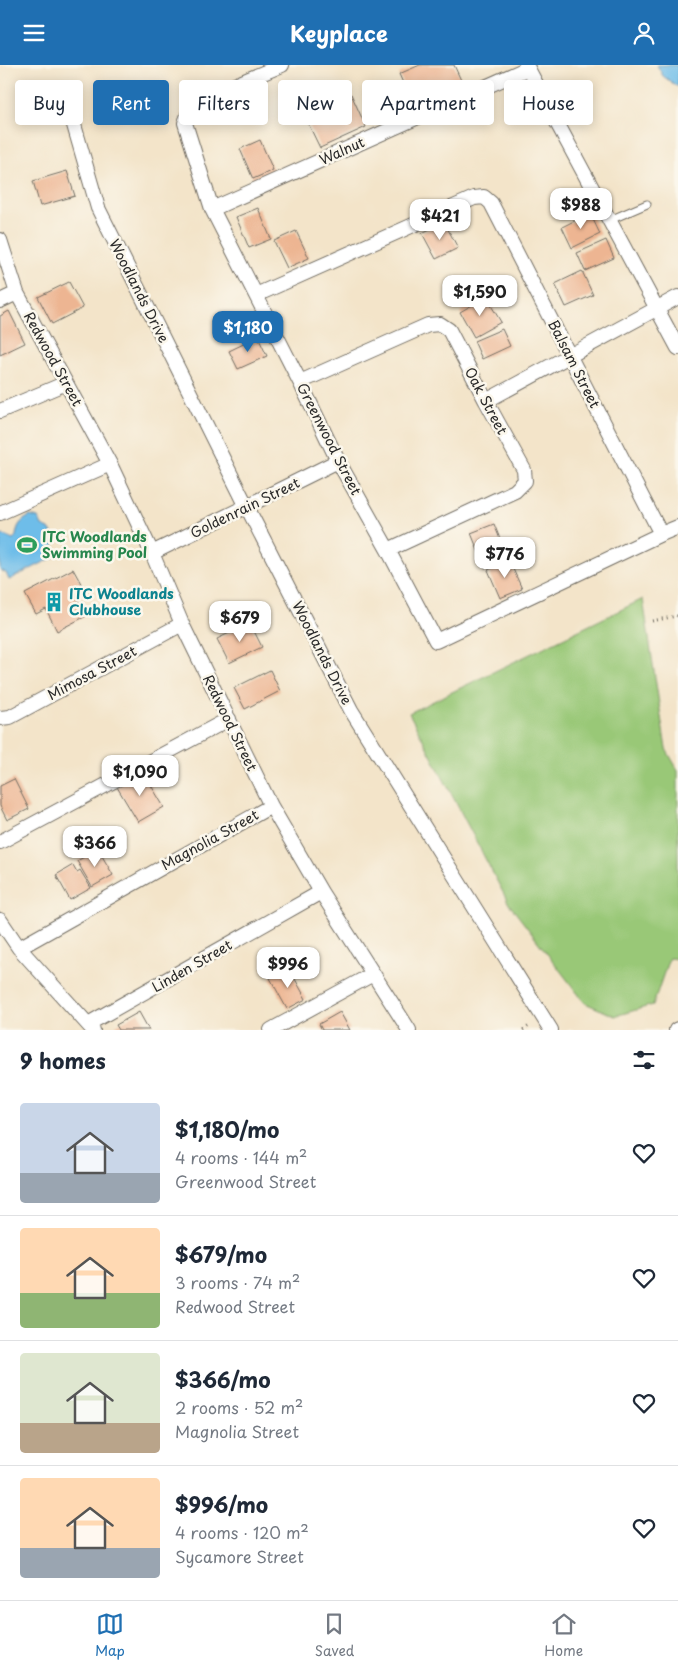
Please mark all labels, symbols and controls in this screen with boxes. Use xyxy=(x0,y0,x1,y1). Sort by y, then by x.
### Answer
text: Keyplace xyxy=(290,16,388,49)
icon: menu xyxy=(20,19,48,47)
icon: person xyxy=(630,19,658,47)
chip: Buy xyxy=(15,80,83,125)
chip: Rent xyxy=(93,80,169,125)
chip: Filters xyxy=(179,80,268,125)
chip: New xyxy=(278,80,352,125)
chip: Apartment xyxy=(362,80,494,125)
chip: House xyxy=(504,80,593,125)
street label: Walnut xyxy=(316,131,368,170)
pin: $988 xyxy=(551,187,611,230)
text: $988 xyxy=(561,192,601,216)
pin: $421 xyxy=(410,199,470,241)
text: $421 xyxy=(421,203,459,227)
street label: Woodlands Drive xyxy=(104,235,175,347)
pin: $1,590 xyxy=(439,275,521,317)
text: $1,590 xyxy=(453,279,507,303)
street label: Redwood Street xyxy=(19,308,88,410)
pin: $1,180 xyxy=(207,311,289,353)
text: $1,180 xyxy=(223,315,273,339)
street label: Balsam Street xyxy=(543,316,606,412)
street label: Oak Street xyxy=(460,363,513,438)
street label: Greenwood Street xyxy=(292,379,367,499)
street label: Goldenrain Street xyxy=(187,472,303,543)
place label: ITC Woodlands Swimming Pool xyxy=(42,526,147,563)
sports icon: ITC Woodlands Swimming Pool xyxy=(16,534,38,556)
pin: $776 xyxy=(475,537,535,579)
text: $776 xyxy=(485,541,525,565)
place label: ITC Woodlands Clubhouse xyxy=(69,583,174,620)
building icon: ITC Woodlands Clubhouse xyxy=(43,591,65,613)
street label: Woodlands Drive xyxy=(287,597,358,709)
pin: $679 xyxy=(210,601,270,643)
text: $679 xyxy=(220,605,260,629)
street label: Mimosa Street xyxy=(43,640,140,705)
street label: Redwood Street xyxy=(198,671,263,775)
pin: $1,090 xyxy=(99,755,181,797)
text: $1,090 xyxy=(113,759,167,783)
street label: Magnolia Street xyxy=(157,804,263,875)
pin: $366 xyxy=(65,825,125,868)
text: $366 xyxy=(74,830,116,854)
street label: Linden Street xyxy=(148,934,236,997)
pin: $996 xyxy=(258,947,318,989)
text: $996 xyxy=(268,951,308,975)
text: 9 homes xyxy=(20,1044,106,1076)
icon: filters xyxy=(630,1046,658,1074)
text: $1,180/mo xyxy=(175,1113,279,1145)
icon: home xyxy=(60,1123,120,1183)
icon: heart xyxy=(630,1139,658,1167)
text: 4 rooms · 144 m² xyxy=(175,1145,307,1169)
text: Greenwood Street xyxy=(175,1169,316,1193)
text: $679/mo xyxy=(175,1238,267,1270)
icon: home xyxy=(60,1248,120,1308)
icon: heart xyxy=(630,1264,658,1292)
text: 3 rooms · 74 m² xyxy=(175,1270,300,1294)
text: Redwood Street xyxy=(175,1294,295,1318)
text: $366/mo xyxy=(175,1363,271,1395)
icon: home xyxy=(60,1373,120,1433)
icon: heart xyxy=(630,1389,658,1417)
text: 2 rooms · 52 m² xyxy=(175,1395,303,1419)
text: Magnolia Street xyxy=(175,1419,299,1443)
text: $996/mo xyxy=(175,1488,268,1520)
icon: home xyxy=(60,1498,120,1558)
icon: heart xyxy=(630,1514,658,1542)
text: 4 rooms · 120 m² xyxy=(175,1520,309,1544)
text: Sycamore Street xyxy=(175,1544,304,1568)
tab: Map xyxy=(95,1610,125,1661)
tab: Saved xyxy=(315,1610,354,1661)
tab: Home xyxy=(544,1610,583,1661)

